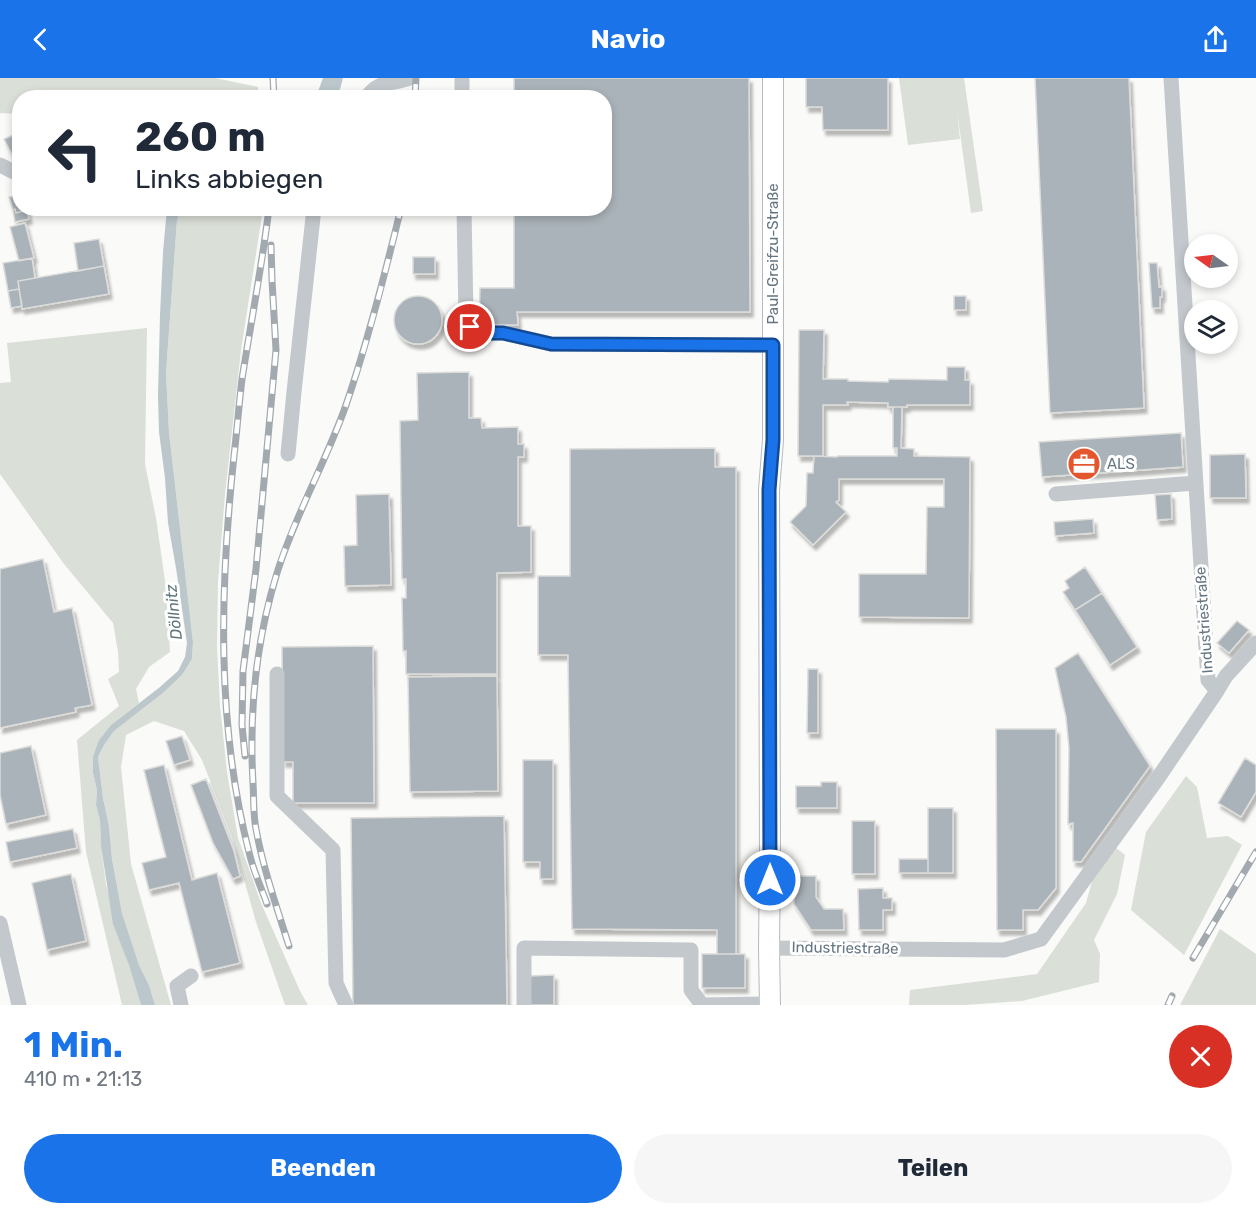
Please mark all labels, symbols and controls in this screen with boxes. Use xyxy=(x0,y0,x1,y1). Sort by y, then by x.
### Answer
icon: back xyxy=(24,23,57,56)
text: Navio xyxy=(590,23,666,55)
icon: share xyxy=(1199,23,1232,56)
text: 260 m xyxy=(135,112,266,162)
icon: left xyxy=(36,114,114,192)
text: Links abbiegen xyxy=(135,163,323,195)
street label: Paul-Greifzu-Straße xyxy=(764,183,782,325)
north arrow xyxy=(1184,234,1238,288)
map controls xyxy=(1184,234,1238,354)
button: layers xyxy=(1184,300,1238,354)
pin xyxy=(444,301,495,352)
icon: arrive xyxy=(453,310,486,343)
office icon: ALS xyxy=(1066,446,1102,482)
place label: ALS xyxy=(1107,455,1135,473)
street label: Industriestraße xyxy=(1191,566,1217,674)
water label: Döllnitz xyxy=(161,583,186,641)
position arrow xyxy=(738,848,802,912)
street label: Industriestraße xyxy=(791,938,899,958)
text: 1 Min. xyxy=(24,1023,123,1066)
button: close xyxy=(1169,1025,1232,1088)
text: 410 m · 21:13 xyxy=(24,1067,142,1091)
button: Beenden xyxy=(24,1134,622,1203)
button: Teilen xyxy=(634,1134,1232,1203)

